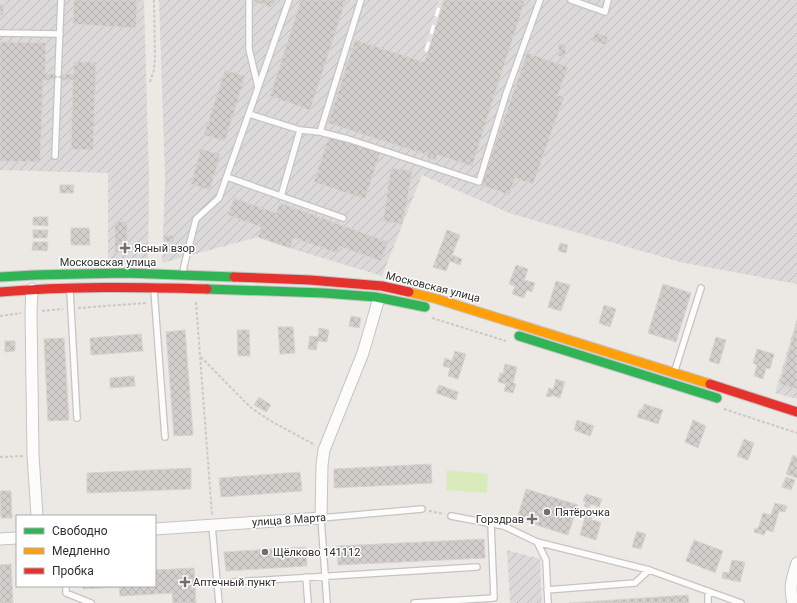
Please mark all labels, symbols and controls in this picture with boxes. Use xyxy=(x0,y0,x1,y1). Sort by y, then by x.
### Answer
marker: Ясный взор xyxy=(119,242,131,254)
place label: Ясный взор xyxy=(134,242,195,255)
street label: Московская улица xyxy=(60,256,156,269)
street label: Московская улица xyxy=(385,269,481,305)
place label: Пятёрочка xyxy=(555,506,610,519)
marker: Пятёрочка xyxy=(542,507,552,517)
street label: улица 8 Марта xyxy=(251,511,327,529)
place label: Горздрав xyxy=(476,513,524,526)
marker: Горздрав xyxy=(527,514,537,524)
legend xyxy=(16,515,156,587)
text: Свободно xyxy=(52,524,108,538)
text: Медленно xyxy=(52,544,110,558)
place label: Щёлково 141112 xyxy=(273,546,360,559)
marker: Щёлково 141112 xyxy=(260,547,270,557)
text: Пробка xyxy=(52,564,94,578)
place label: Аптечный пункт xyxy=(193,576,277,589)
marker: Аптечный пункт xyxy=(180,577,190,587)

